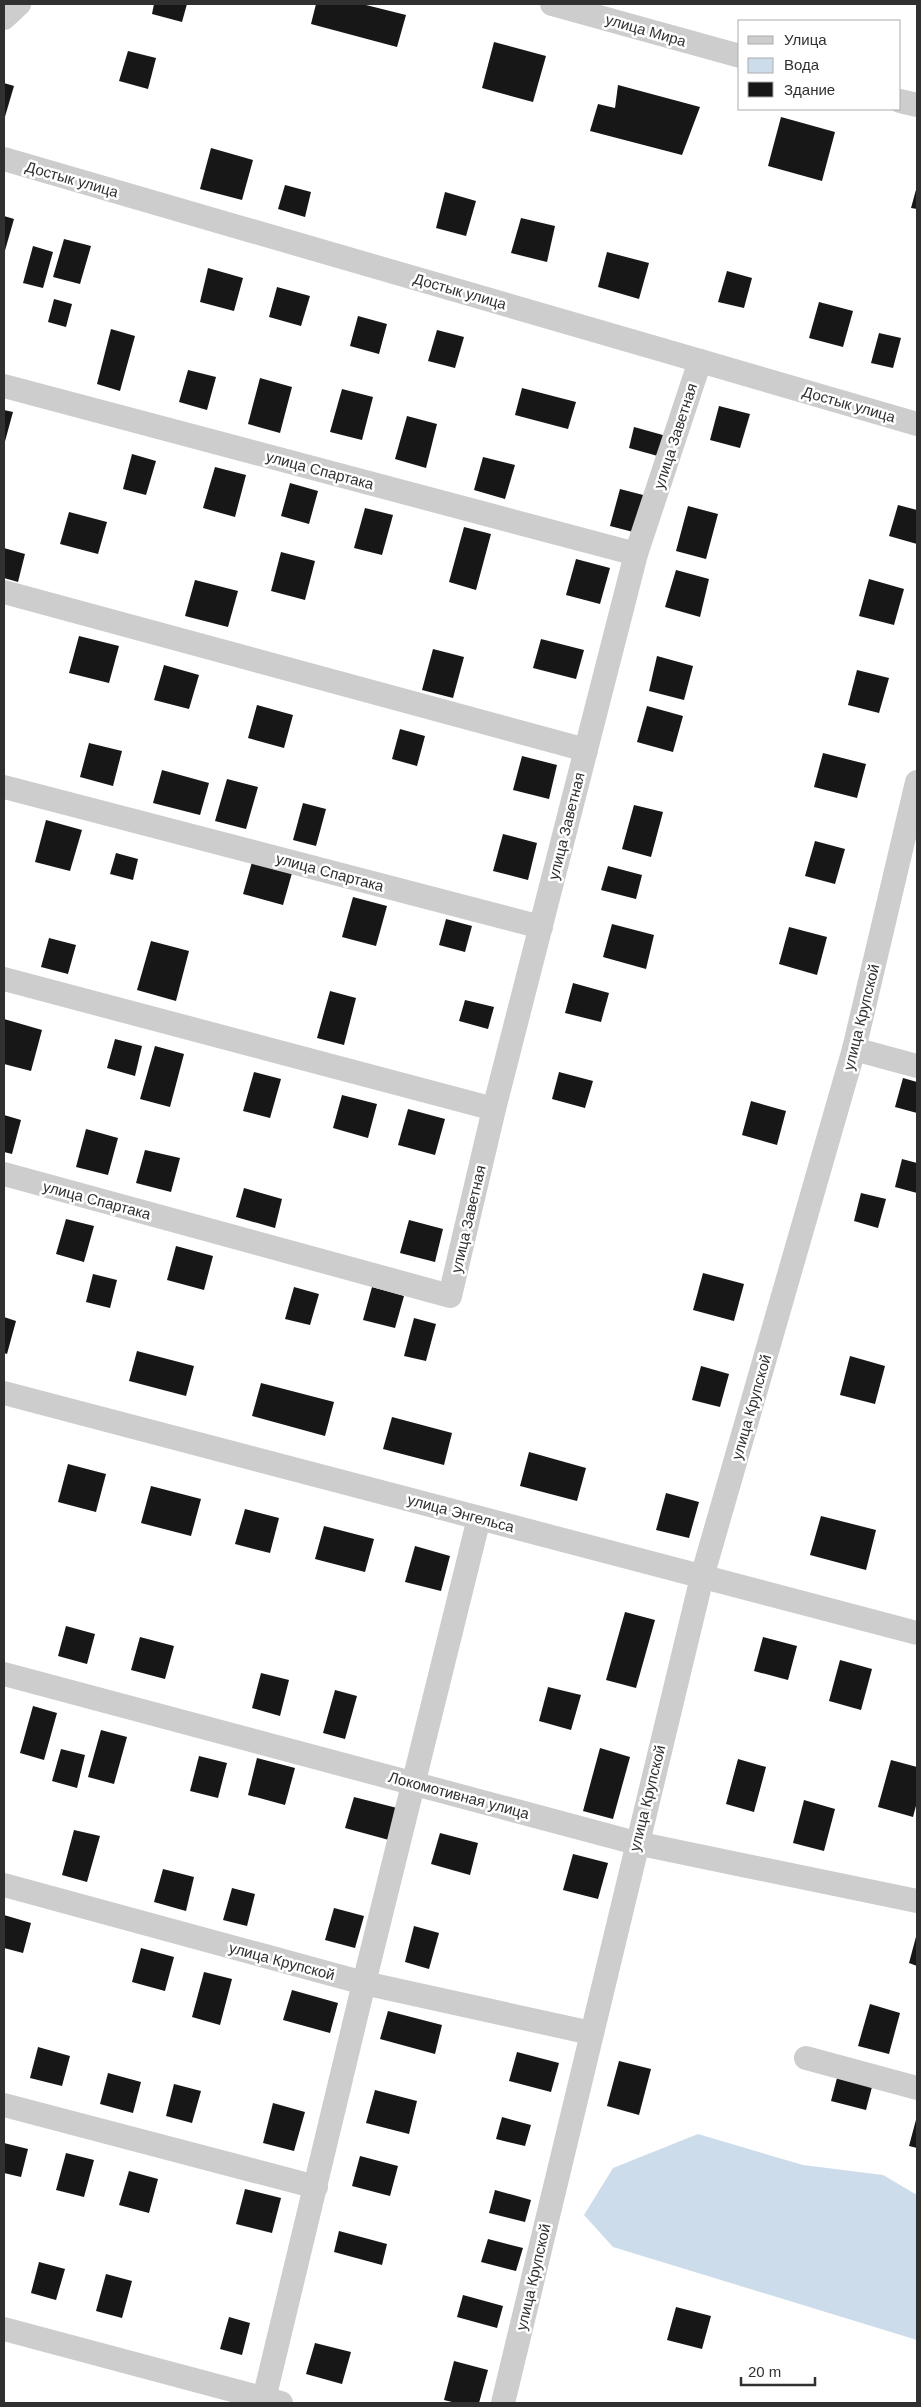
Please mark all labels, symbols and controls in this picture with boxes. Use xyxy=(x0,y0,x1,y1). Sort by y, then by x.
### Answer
street label: улица Мира xyxy=(604,10,689,50)
legend xyxy=(738,20,901,110)
text: Улица xyxy=(784,31,827,48)
text: Вода xyxy=(784,56,820,73)
text: Здание xyxy=(784,81,835,98)
street label: Достык улица xyxy=(24,158,121,201)
street label: Достык улица xyxy=(412,270,509,313)
street label: улица Заветная xyxy=(650,381,700,491)
street label: Достык улица xyxy=(801,383,898,426)
street label: улица Спартака xyxy=(264,447,376,493)
street label: улица Заветная xyxy=(544,771,588,881)
street label: улица Спартака xyxy=(274,849,386,895)
street label: улица Крупской xyxy=(840,962,882,1072)
street label: улица Заветная xyxy=(447,1163,489,1275)
street label: улица Спартака xyxy=(41,1177,153,1223)
street label: улица Крупской xyxy=(728,1352,774,1462)
street label: улица Энгельса xyxy=(406,1491,517,1536)
street label: улица Крупской xyxy=(626,1743,668,1853)
street label: Локомотивная улица xyxy=(387,1768,532,1822)
street label: улица Крупской xyxy=(227,1939,337,1983)
street label: улица Крупской xyxy=(512,2222,554,2332)
scale bar xyxy=(741,2354,815,2386)
text: 20 m xyxy=(748,2363,781,2380)

